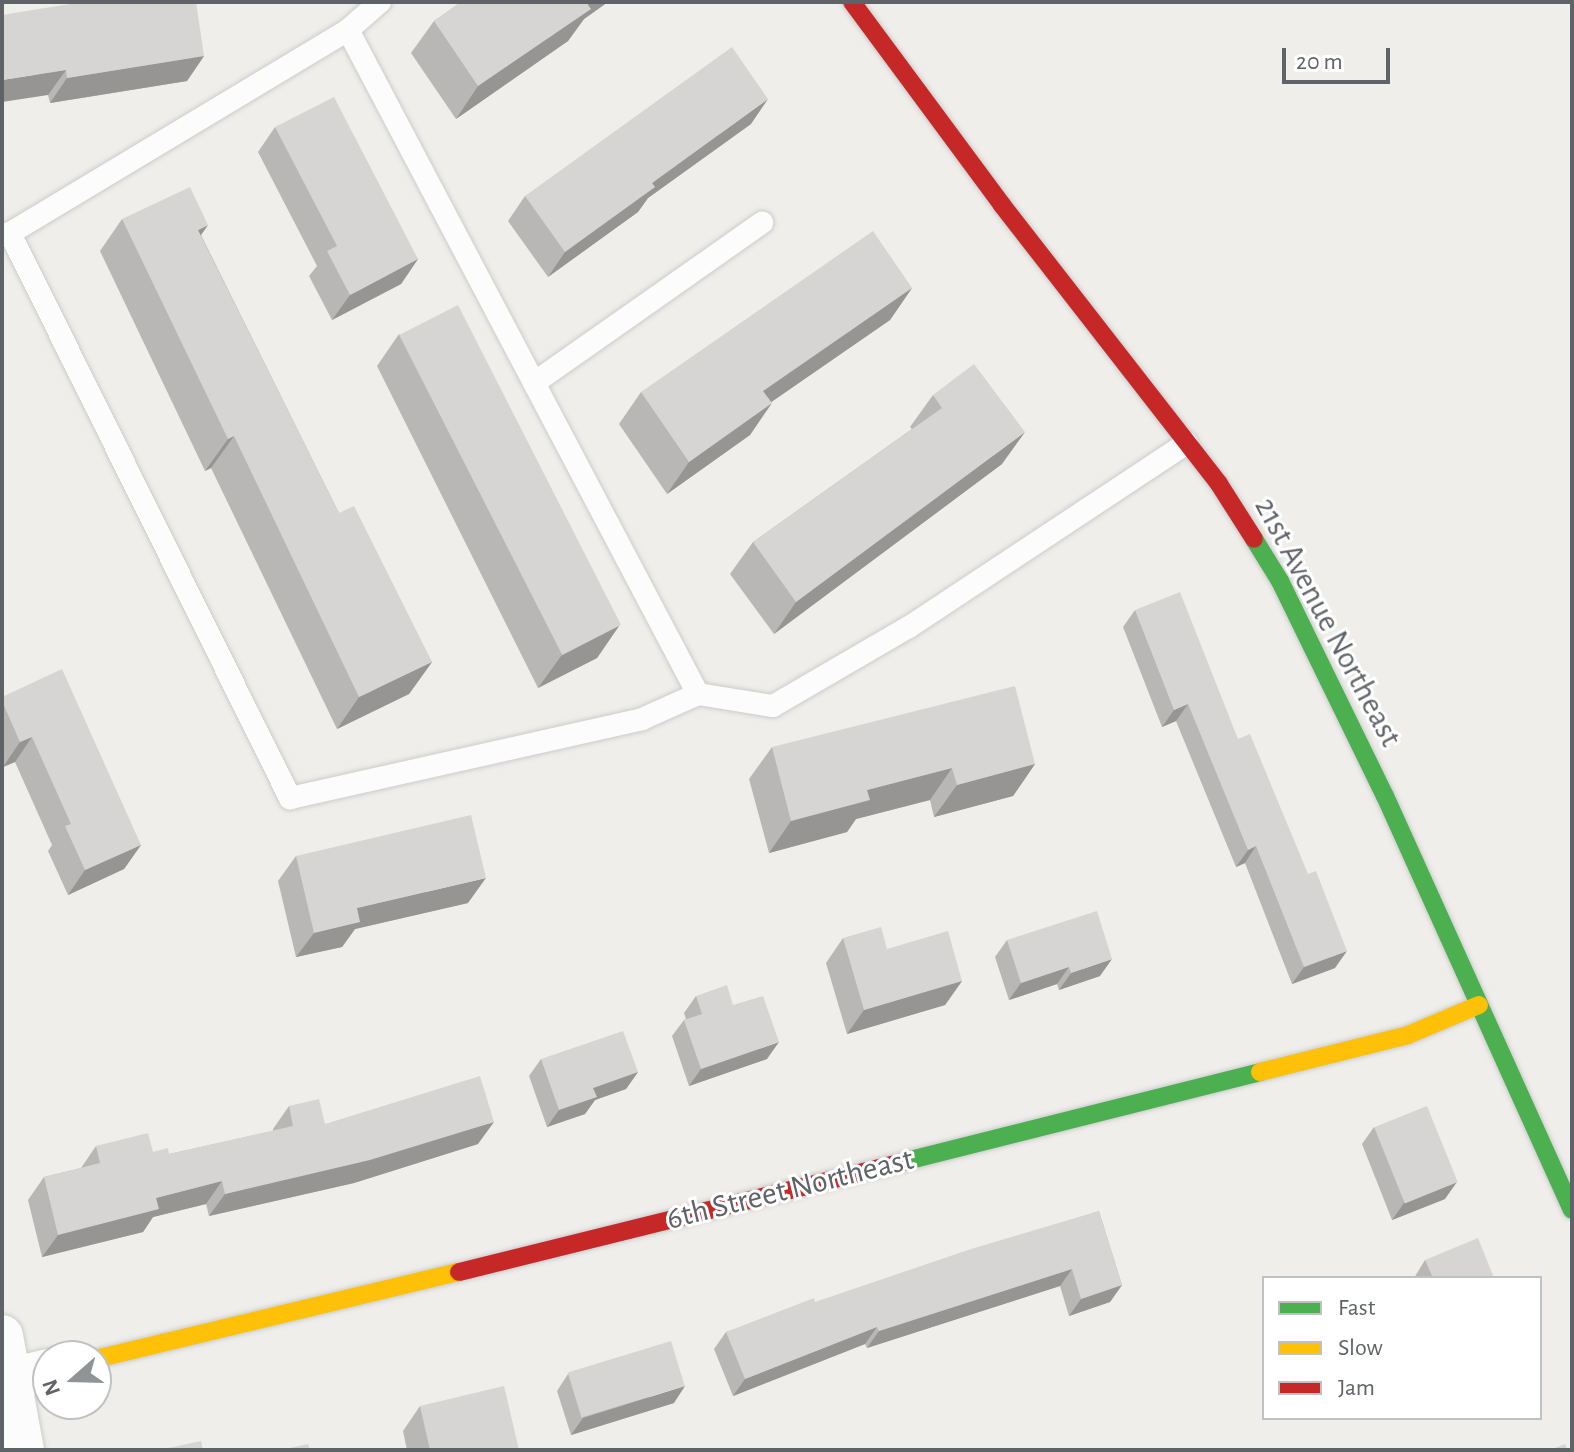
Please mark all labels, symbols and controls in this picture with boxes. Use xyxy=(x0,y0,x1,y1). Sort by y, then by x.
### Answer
scale bar xyxy=(1286,32,1394,82)
text: 20 m xyxy=(1296,50,1343,74)
street label: 21st Avenue Northeast xyxy=(1246,491,1410,753)
street label: 6th Street Northeast xyxy=(663,1140,917,1238)
legend xyxy=(1262,1276,1542,1420)
text: Fast xyxy=(1338,1296,1375,1320)
text: Slow xyxy=(1338,1336,1383,1360)
north arrow xyxy=(32,1340,112,1420)
text: Jam xyxy=(1338,1376,1375,1400)
text: N xyxy=(38,1377,64,1398)

